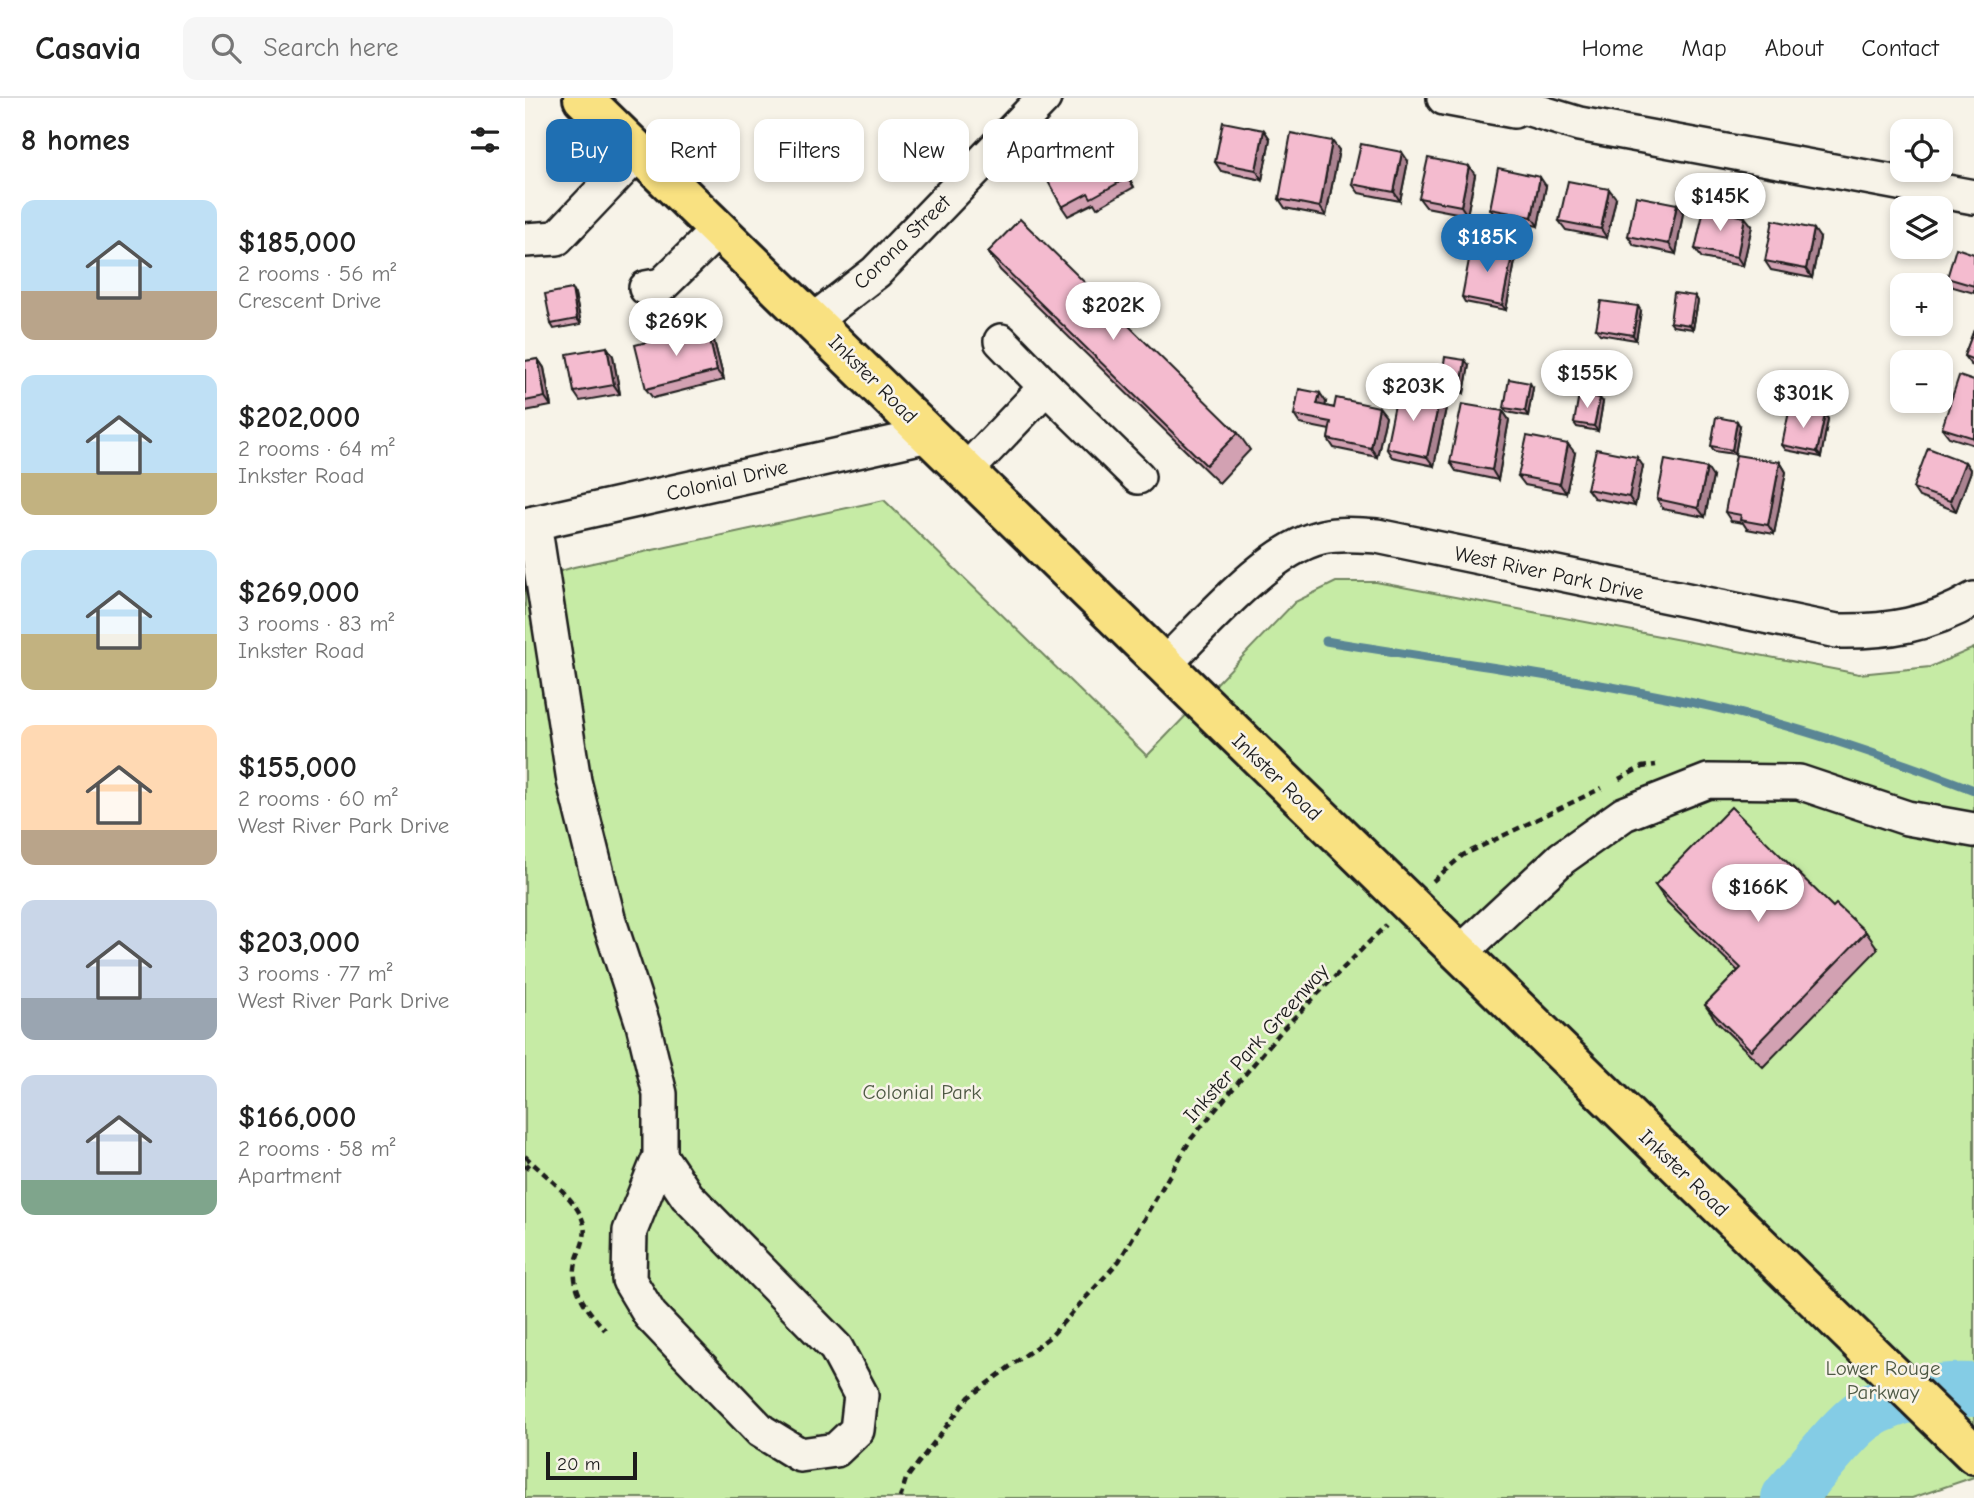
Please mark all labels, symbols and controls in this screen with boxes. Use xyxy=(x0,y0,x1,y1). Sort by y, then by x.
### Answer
search box xyxy=(183,17,673,80)
text: Casavia xyxy=(35,29,141,67)
icon: search xyxy=(207,29,245,67)
text: Search here xyxy=(263,33,399,63)
text: Home xyxy=(1582,34,1643,62)
text: Map xyxy=(1681,34,1727,62)
text: About xyxy=(1765,34,1823,62)
text: Contact xyxy=(1861,34,1939,62)
chip: Buy xyxy=(546,119,632,182)
chip: Rent xyxy=(646,119,740,182)
chip: Filters xyxy=(754,119,864,182)
chip: New xyxy=(878,119,969,182)
chip: Apartment xyxy=(983,119,1138,182)
map controls xyxy=(1890,119,1953,413)
button: locate xyxy=(1890,119,1953,182)
icon: filters xyxy=(466,121,504,159)
text: 8 homes xyxy=(21,123,130,158)
pin: $145K xyxy=(1671,174,1769,233)
text: $145K xyxy=(1691,182,1749,209)
street label: Corona Street xyxy=(849,189,956,294)
button: layers xyxy=(1890,196,1953,259)
pin: $185K xyxy=(1438,214,1536,274)
text: $185K xyxy=(1457,223,1517,250)
text: $185,000 xyxy=(238,225,356,260)
icon: home xyxy=(77,228,161,312)
text: 2 rooms · 56 m² xyxy=(238,260,396,287)
button: + xyxy=(1890,273,1953,336)
pin: $202K xyxy=(1064,282,1162,342)
text: Crescent Drive xyxy=(238,287,381,314)
text: $202K xyxy=(1082,291,1144,318)
pin: $269K xyxy=(627,299,725,358)
text: $269K xyxy=(645,307,707,334)
street label: Inkster Road xyxy=(824,330,922,428)
pin: $155K xyxy=(1538,350,1636,410)
button: − xyxy=(1890,350,1953,413)
text: $155K xyxy=(1557,359,1617,386)
pin: $203K xyxy=(1364,364,1462,423)
pin: $301K xyxy=(1754,370,1852,430)
text: $203K xyxy=(1382,372,1444,399)
text: $301K xyxy=(1773,379,1833,406)
text: $202,000 xyxy=(238,400,360,435)
icon: home xyxy=(77,403,161,487)
text: 2 rooms · 64 m² xyxy=(238,435,395,462)
street label: Colonial Drive xyxy=(664,454,790,506)
text: Inkster Road xyxy=(238,462,364,489)
street label: West River Park Drive xyxy=(1452,541,1646,605)
text: $269,000 xyxy=(238,575,360,610)
icon: home xyxy=(77,578,161,662)
text: 3 rooms · 83 m² xyxy=(238,610,394,637)
text: Inkster Road xyxy=(238,637,364,664)
street label: Inkster Road xyxy=(1227,728,1327,826)
text: $155,000 xyxy=(238,750,357,785)
icon: home xyxy=(77,753,161,837)
text: 2 rooms · 60 m² xyxy=(238,785,398,812)
text: West River Park Drive xyxy=(238,812,449,839)
pin: $166K xyxy=(1709,864,1807,924)
text: $166K xyxy=(1728,873,1788,900)
text: $203,000 xyxy=(238,925,360,960)
icon: home xyxy=(77,928,161,1012)
street label: Inkster Park Greenway xyxy=(1178,958,1334,1127)
text: 3 rooms · 77 m² xyxy=(238,960,393,987)
text: West River Park Drive xyxy=(238,987,449,1014)
park label: Colonial Park xyxy=(863,1080,981,1104)
text: $166,000 xyxy=(238,1100,356,1135)
icon: home xyxy=(77,1103,161,1187)
street label: Inkster Road xyxy=(1634,1124,1734,1222)
text: 2 rooms · 58 m² xyxy=(238,1135,396,1162)
text: Apartment xyxy=(238,1162,341,1189)
park label: Lower Rouge Parkway xyxy=(1826,1356,1940,1404)
scale bar xyxy=(546,1449,637,1481)
text: 20 m xyxy=(557,1453,601,1475)

